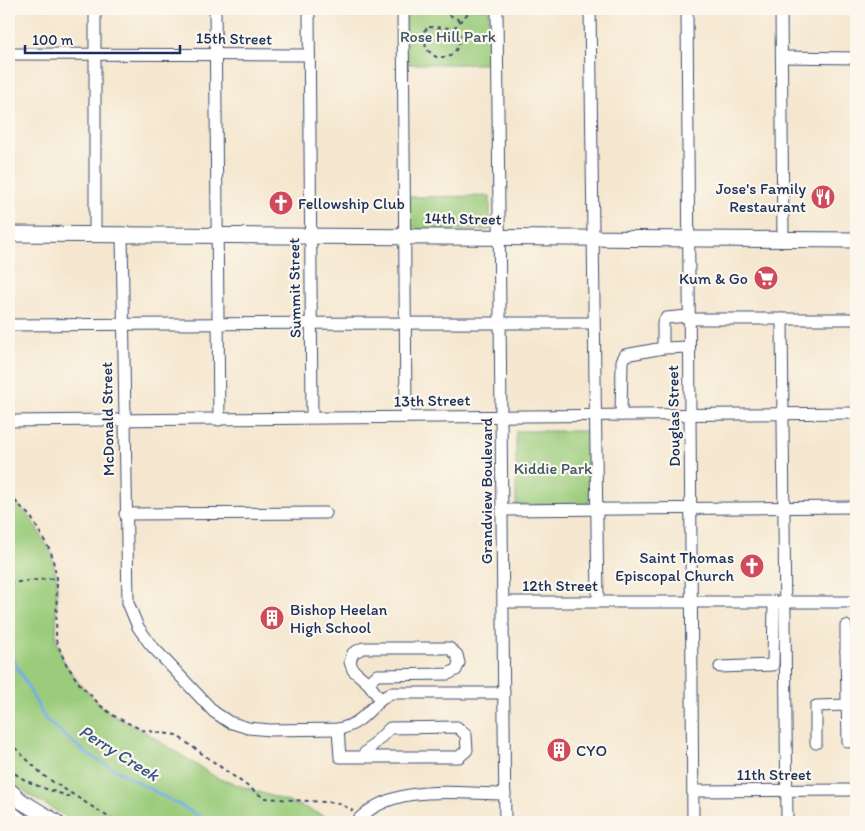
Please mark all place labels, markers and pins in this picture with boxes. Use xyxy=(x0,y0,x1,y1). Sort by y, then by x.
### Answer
place label: Jose's Family Restaurant xyxy=(716,179,806,216)
restaurant icon: Jose's Family Restaurant xyxy=(810,184,836,210)
church icon: Fellowship Club xyxy=(268,190,294,216)
place label: Fellowship Club xyxy=(298,194,405,213)
supermarket icon: Kum & Go xyxy=(753,265,779,291)
place label: Kum & Go xyxy=(679,269,748,288)
place label: Saint Thomas Episcopal Church xyxy=(615,548,734,585)
church icon: Saint Thomas Episcopal Church xyxy=(739,553,765,579)
place label: Bishop Heelan High School xyxy=(290,600,388,637)
building icon: Bishop Heelan High School xyxy=(259,605,285,631)
building icon: CYO xyxy=(546,737,572,763)
place label: CYO xyxy=(576,741,607,760)

